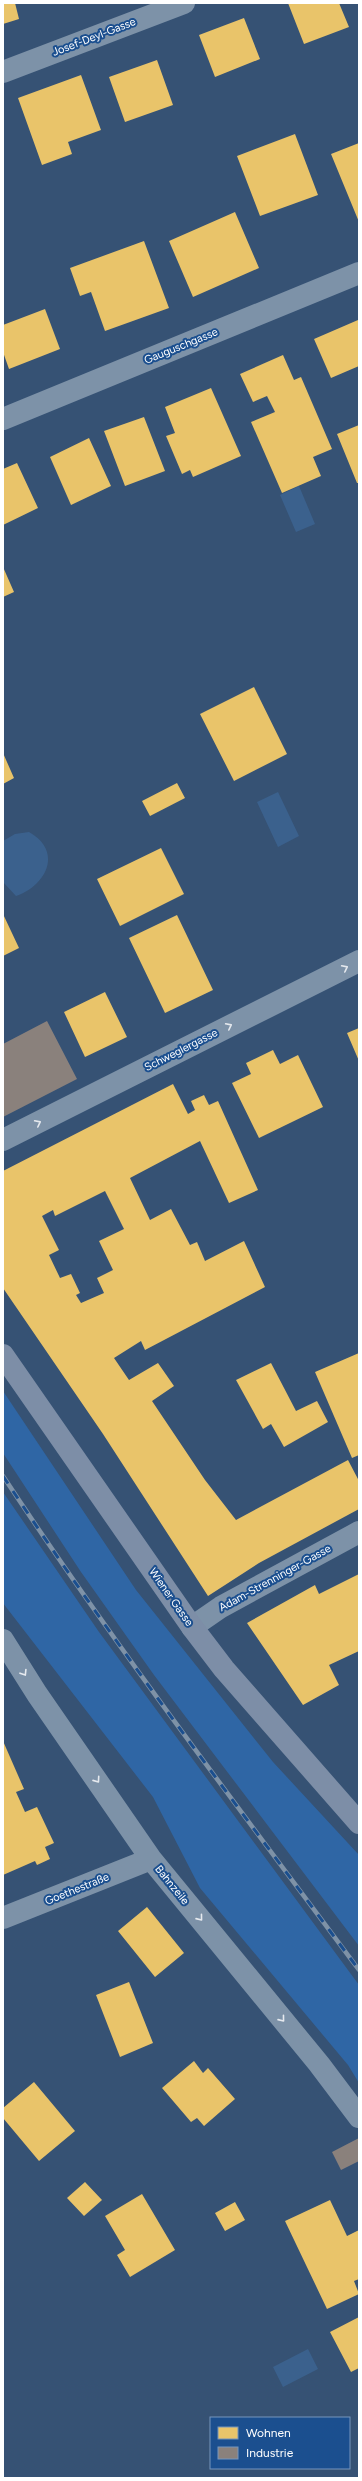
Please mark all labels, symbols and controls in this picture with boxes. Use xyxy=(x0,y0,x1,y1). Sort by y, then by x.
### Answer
street label: Josef-Deyl-Gasse xyxy=(50,15,138,59)
street label: Gauguschgasse xyxy=(142,325,220,367)
one-way arrow xyxy=(341,965,348,973)
one-way arrow xyxy=(225,1023,232,1031)
street label: Schweglergasse xyxy=(142,1026,220,1074)
one-way arrow xyxy=(34,1120,41,1127)
street label: Adam-Strenninger-Gasse xyxy=(217,1542,333,1614)
street label: Wiener Gasse xyxy=(146,1565,196,1629)
one-way arrow xyxy=(19,1669,26,1676)
one-way arrow xyxy=(92,1776,100,1783)
street label: Bahnzeile xyxy=(152,1863,192,1907)
street label: Goethestraße xyxy=(43,1870,111,1908)
one-way arrow xyxy=(195,1913,202,1921)
one-way arrow xyxy=(277,2014,284,2021)
legend xyxy=(210,2417,350,2469)
text: Wohnen xyxy=(246,2426,291,2440)
text: Industrie xyxy=(246,2446,294,2460)

